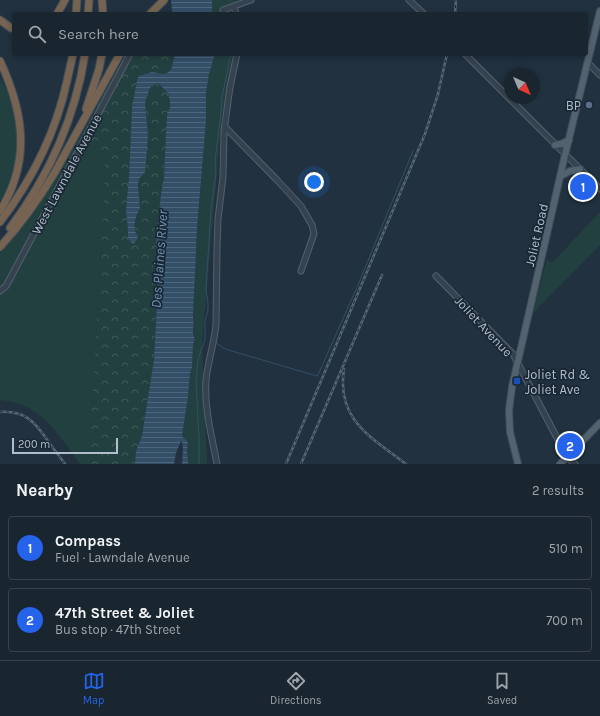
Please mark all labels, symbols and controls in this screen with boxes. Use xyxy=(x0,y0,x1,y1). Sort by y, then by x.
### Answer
search box xyxy=(12,12,588,56)
icon: search xyxy=(26,23,48,45)
text: Search here xyxy=(58,25,139,43)
north arrow xyxy=(504,68,540,104)
place label: BP xyxy=(566,98,581,113)
marker: BP xyxy=(584,100,594,110)
street label: West Lawndale Avenue xyxy=(28,111,105,237)
your location xyxy=(304,172,324,192)
pin: 1 xyxy=(570,172,596,202)
street label: Joliet Road xyxy=(522,202,551,268)
water label: Des Plaines River xyxy=(148,208,171,309)
street label: Joliet Avenue xyxy=(452,293,516,360)
place label: Joliet Rd & Joliet Ave xyxy=(525,367,590,397)
marker: Joliet Rd & Joliet Ave xyxy=(512,376,522,386)
pin: 2 xyxy=(557,431,583,461)
scale bar xyxy=(12,436,118,455)
text: 200 m xyxy=(18,438,50,451)
text: Nearby xyxy=(16,480,73,500)
text: 2 results xyxy=(532,483,584,498)
text: Compass xyxy=(55,532,121,550)
text: 1 xyxy=(28,541,32,556)
text: 510 m xyxy=(548,541,583,556)
text: Fuel · Lawndale Avenue xyxy=(55,550,190,565)
text: 47th Street & Joliet xyxy=(55,604,194,622)
text: 2 xyxy=(26,613,34,628)
text: 700 m xyxy=(546,613,583,628)
text: Bus stop · 47th Street xyxy=(55,622,181,637)
tab: Map xyxy=(83,670,105,707)
tab: Directions xyxy=(270,670,322,707)
tab: Saved xyxy=(487,670,517,707)

